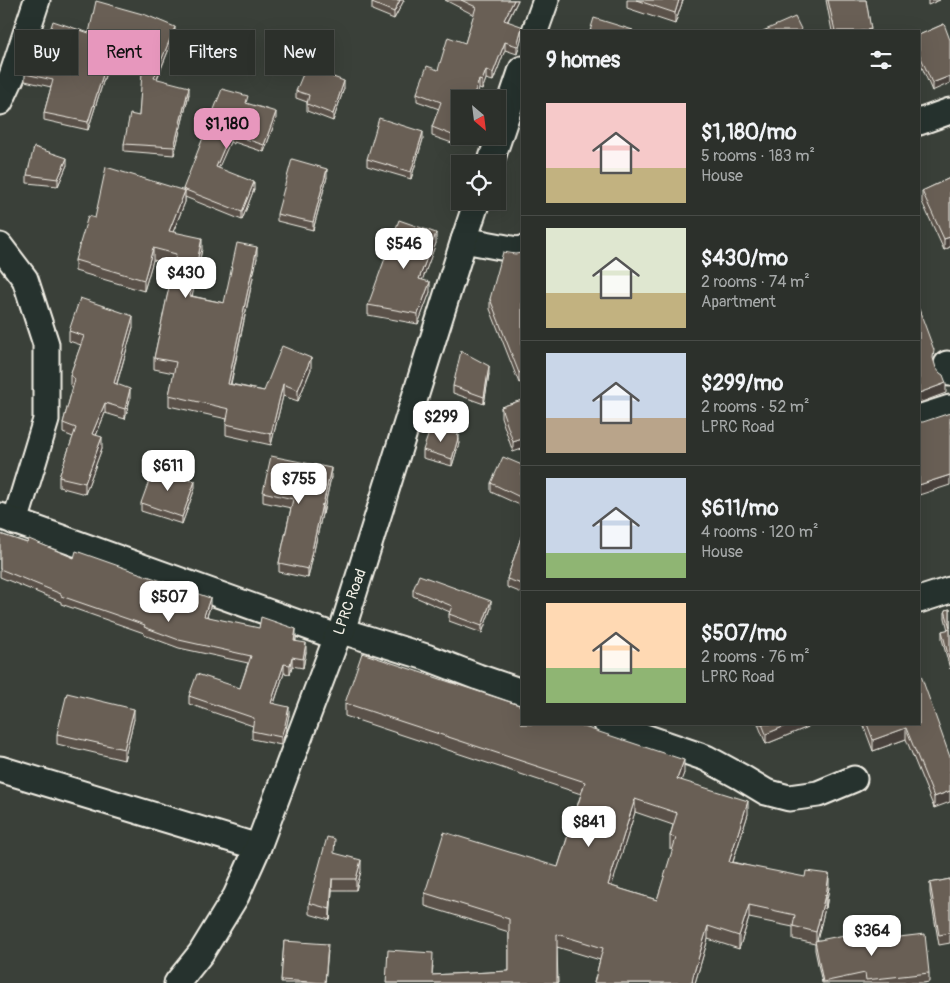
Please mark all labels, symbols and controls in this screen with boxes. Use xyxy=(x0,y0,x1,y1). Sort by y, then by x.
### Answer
chip: Buy xyxy=(15,30,78,75)
chip: Rent xyxy=(88,30,160,75)
chip: Filters xyxy=(170,30,255,75)
chip: New xyxy=(265,30,334,75)
icon: filters xyxy=(867,46,895,74)
text: 9 homes xyxy=(546,47,620,74)
north arrow xyxy=(451,90,506,145)
map controls xyxy=(451,90,506,210)
pin: $1,180 xyxy=(186,108,268,150)
text: $1,180 xyxy=(205,114,249,134)
text: $1,180/mo xyxy=(701,119,797,146)
icon: home xyxy=(586,123,646,183)
text: 5 rooms · 183 m² xyxy=(701,146,815,166)
button: locate xyxy=(451,155,506,210)
text: House xyxy=(701,166,743,186)
pin: $546 xyxy=(374,228,434,270)
text: $546 xyxy=(386,234,422,254)
text: $430/mo xyxy=(701,245,788,272)
icon: home xyxy=(586,248,646,308)
pin: $430 xyxy=(156,256,216,299)
text: $430 xyxy=(167,263,205,283)
text: 2 rooms · 74 m² xyxy=(701,272,810,292)
text: Apartment xyxy=(701,292,776,312)
text: $299/mo xyxy=(701,370,783,397)
icon: home xyxy=(586,373,646,433)
text: 2 rooms · 52 m² xyxy=(701,397,810,417)
pin: $299 xyxy=(411,400,471,443)
text: $299 xyxy=(424,407,458,427)
text: LPRC Road xyxy=(701,417,775,437)
pin: $611 xyxy=(138,450,198,492)
text: $611 xyxy=(153,456,183,476)
pin: $755 xyxy=(269,462,329,505)
text: $755 xyxy=(282,469,316,489)
text: $611/mo xyxy=(701,495,779,522)
icon: home xyxy=(586,498,646,558)
text: 4 rooms · 120 m² xyxy=(701,522,818,542)
text: House xyxy=(701,542,743,562)
street label: LPRC Road xyxy=(329,566,371,638)
pin: $507 xyxy=(139,580,199,623)
text: $507 xyxy=(151,587,187,607)
text: $507/mo xyxy=(701,620,787,647)
icon: home xyxy=(586,623,646,683)
text: 2 rooms · 76 m² xyxy=(701,647,810,667)
text: LPRC Road xyxy=(701,667,775,687)
pin: $841 xyxy=(559,806,619,848)
text: $841 xyxy=(573,812,605,832)
pin: $364 xyxy=(842,914,902,957)
text: $364 xyxy=(854,921,890,941)

